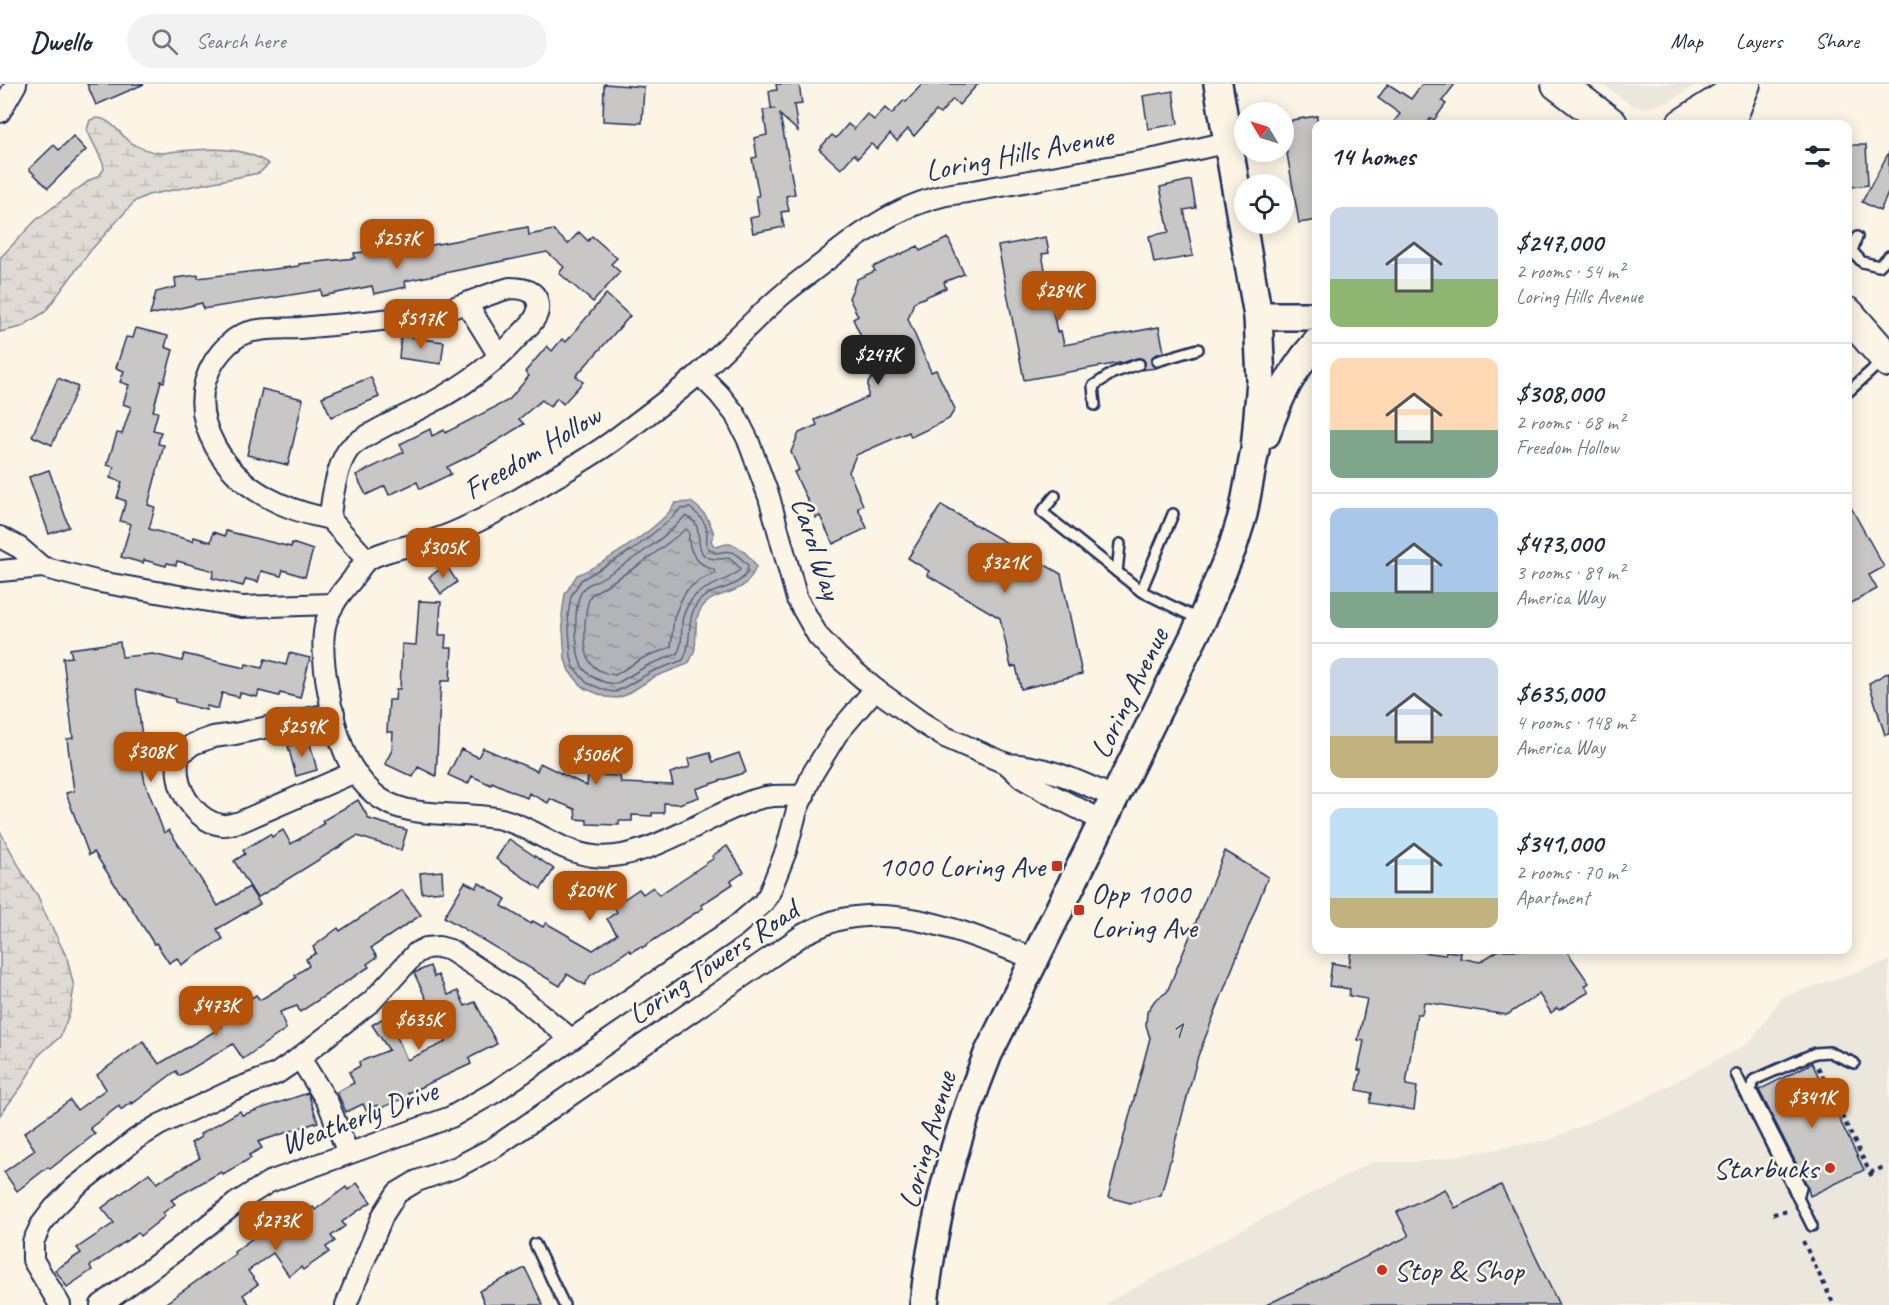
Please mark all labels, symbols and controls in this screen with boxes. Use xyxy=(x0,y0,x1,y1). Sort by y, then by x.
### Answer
search box xyxy=(127,14,547,68)
text: Dwello xyxy=(30,24,91,59)
icon: search xyxy=(148,25,181,58)
text: Search here xyxy=(196,27,286,55)
text: Map xyxy=(1670,28,1703,54)
text: Layers xyxy=(1736,28,1782,54)
text: Share xyxy=(1815,28,1859,54)
north arrow xyxy=(1234,102,1294,162)
map controls xyxy=(1234,102,1294,234)
street label: Loring Hills Avenue xyxy=(922,116,1118,190)
text: 14 homes xyxy=(1330,140,1415,173)
icon: filters xyxy=(1801,140,1834,173)
button: locate xyxy=(1234,174,1294,234)
pin: $257K xyxy=(355,219,439,270)
text: $257K xyxy=(374,226,420,251)
text: $247,000 xyxy=(1516,226,1603,259)
icon: home xyxy=(1378,231,1450,303)
text: 2 rooms · 54 m² xyxy=(1516,259,1624,284)
pin: $284K xyxy=(1017,271,1101,322)
text: $284K xyxy=(1036,278,1082,303)
text: Loring Hills Avenue xyxy=(1516,284,1643,309)
pin: $517K xyxy=(379,299,463,350)
text: $517K xyxy=(398,306,444,331)
pin: $247K xyxy=(836,335,920,386)
text: $247K xyxy=(855,342,901,367)
text: $308,000 xyxy=(1516,377,1603,410)
icon: home xyxy=(1378,382,1450,454)
street label: Freedom Hollow xyxy=(456,395,610,508)
text: 2 rooms · 68 m² xyxy=(1516,410,1624,435)
text: Freedom Hollow xyxy=(1516,435,1619,460)
street label: Carol Way xyxy=(783,492,852,606)
text: $473,000 xyxy=(1516,527,1603,560)
pin: $305K xyxy=(401,528,485,579)
icon: home xyxy=(1378,532,1450,604)
text: $305K xyxy=(420,535,466,560)
pin: $321K xyxy=(963,543,1047,594)
text: $321K xyxy=(982,550,1028,575)
text: 3 rooms · 89 m² xyxy=(1516,560,1624,585)
text: America Way xyxy=(1516,585,1605,610)
street label: Loring Avenue xyxy=(1081,620,1178,764)
text: $635,000 xyxy=(1516,677,1603,710)
icon: home xyxy=(1378,682,1450,754)
pin: $259K xyxy=(260,707,344,758)
text: 4 rooms · 148 m² xyxy=(1516,710,1633,735)
text: $259K xyxy=(279,714,325,739)
pin: $308K xyxy=(109,732,193,783)
pin: $506K xyxy=(554,735,638,786)
text: America Way xyxy=(1516,735,1605,760)
text: $308K xyxy=(128,739,174,764)
text: $506K xyxy=(573,742,619,767)
text: $341,000 xyxy=(1516,827,1603,860)
icon: home xyxy=(1378,832,1450,904)
place label: 1000 Loring Ave xyxy=(878,847,1047,885)
marker: 1000 Loring Ave xyxy=(1050,859,1064,873)
text: 2 rooms · 70 m² xyxy=(1516,860,1624,885)
pin: $204K xyxy=(548,871,632,922)
place label: Opp 1000 Loring Ave xyxy=(1091,874,1199,946)
text: $204K xyxy=(567,878,613,903)
text: Apartment xyxy=(1516,885,1589,910)
street label: Loring Towers Road xyxy=(621,889,809,1033)
marker: Opp 1000 Loring Ave xyxy=(1072,903,1086,917)
pin: $473K xyxy=(174,986,258,1037)
text: $473K xyxy=(193,993,239,1018)
pin: $635K xyxy=(377,1000,461,1051)
text: $635K xyxy=(396,1007,442,1032)
house number: 1 xyxy=(1171,1012,1185,1046)
street label: Loring Avenue xyxy=(889,1065,965,1213)
street label: Weatherly Drive xyxy=(275,1070,445,1163)
pin: $341K xyxy=(1770,1078,1854,1129)
text: $341K xyxy=(1789,1085,1835,1110)
place label: Starbucks xyxy=(1713,1149,1821,1187)
marker: Starbucks xyxy=(1823,1161,1837,1175)
pin: $273K xyxy=(234,1201,318,1252)
text: $273K xyxy=(253,1208,299,1233)
place label: Stop & Shop xyxy=(1394,1251,1525,1289)
marker: Stop & Shop xyxy=(1375,1263,1389,1277)

